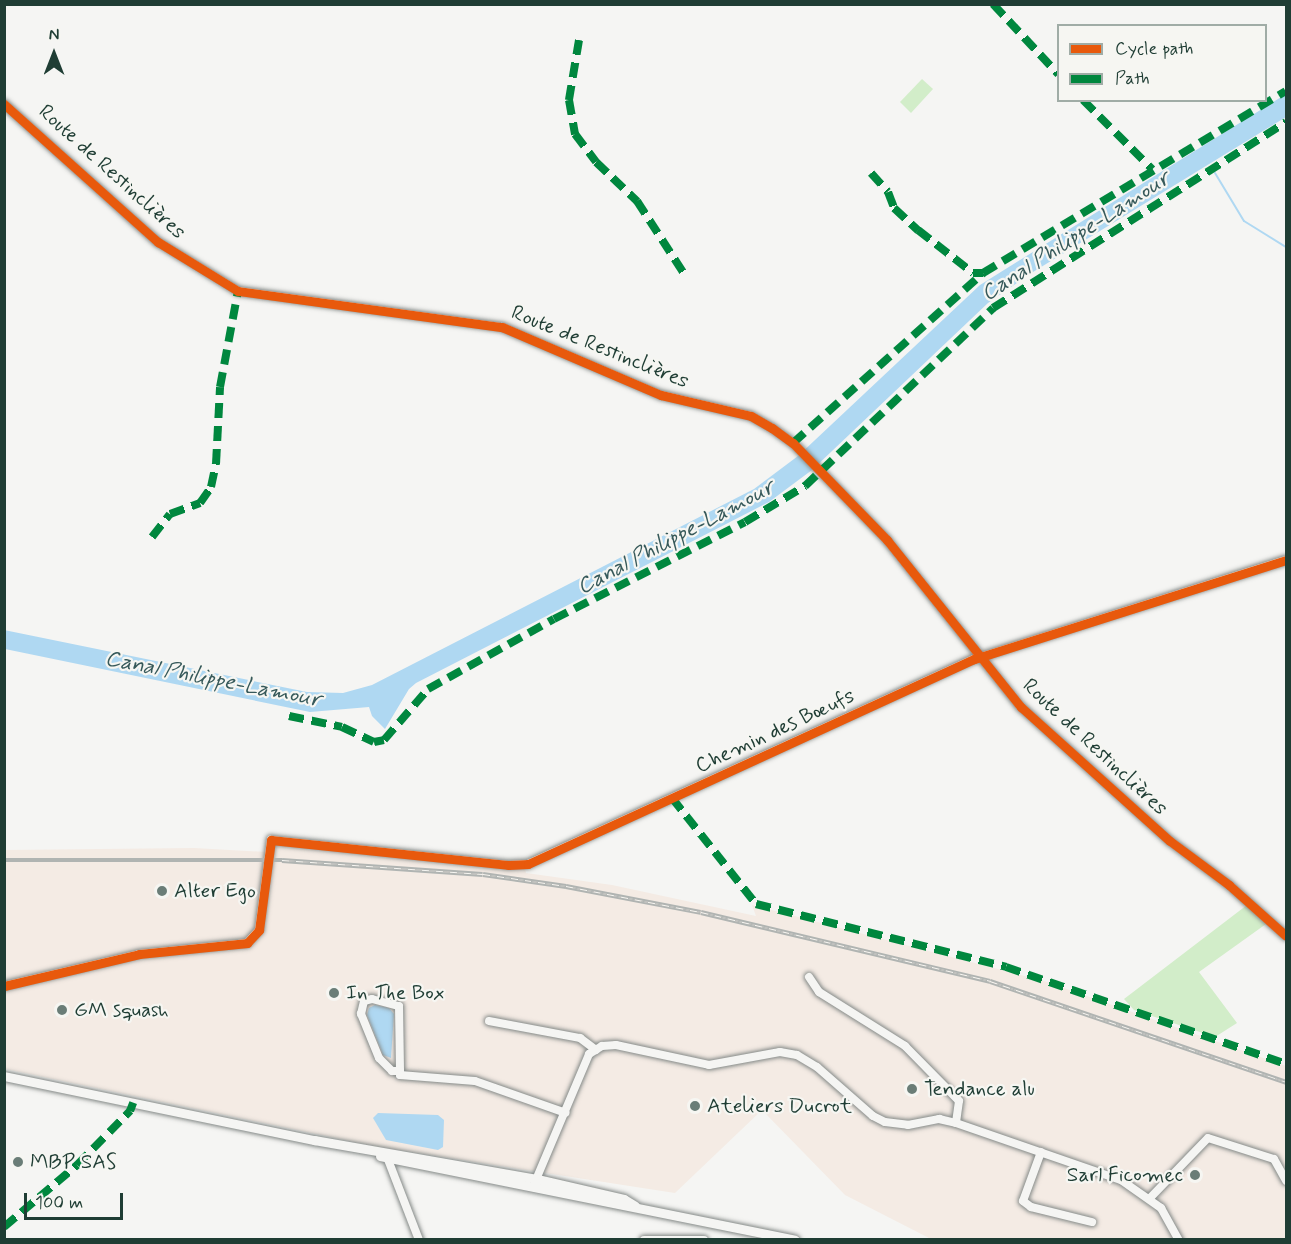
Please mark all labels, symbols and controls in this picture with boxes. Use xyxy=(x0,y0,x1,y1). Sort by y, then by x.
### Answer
north arrow xyxy=(24,24,84,84)
legend xyxy=(1057,24,1267,102)
text: N xyxy=(49,25,59,46)
text: Cycle path xyxy=(1115,37,1193,61)
text: Path xyxy=(1115,67,1150,91)
street label: Route de Restinclières xyxy=(33,100,191,244)
water label: Canal Philippe-Lamour xyxy=(977,166,1175,308)
street label: Route de Restinclières xyxy=(508,300,692,394)
water label: Canal Philippe-Lamour xyxy=(573,475,779,601)
water label: Canal Philippe-Lamour xyxy=(103,646,323,714)
street label: Route de Restinclières xyxy=(1017,673,1173,821)
street label: Chemin des Bœufs xyxy=(691,683,859,779)
place label: Alter Ego xyxy=(174,878,256,904)
marker: Alter Ego xyxy=(155,884,169,898)
place label: In The Box xyxy=(346,980,444,1006)
marker: In The Box xyxy=(327,986,341,1000)
place label: GM squash xyxy=(74,997,172,1023)
marker: GM squash xyxy=(55,1003,69,1017)
place label: Tendance alu xyxy=(924,1076,1035,1102)
marker: Tendance alu xyxy=(905,1082,919,1096)
place label: Ateliers Ducrot xyxy=(707,1093,852,1119)
marker: Ateliers Ducrot xyxy=(688,1099,702,1113)
place label: MBP SAS xyxy=(30,1149,117,1175)
marker: MBP SAS xyxy=(11,1155,25,1169)
place label: Sarl Ficomec xyxy=(1067,1162,1183,1188)
marker: Sarl Ficomec xyxy=(1188,1168,1202,1182)
scale bar xyxy=(27,1181,126,1219)
text: 100 m xyxy=(35,1191,83,1215)

